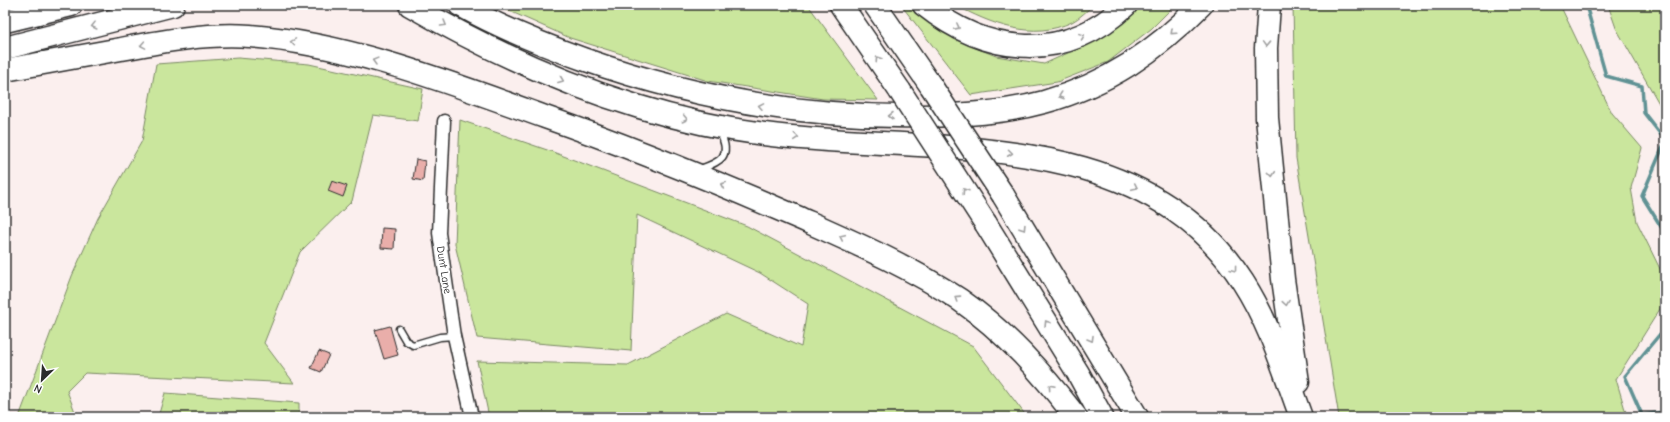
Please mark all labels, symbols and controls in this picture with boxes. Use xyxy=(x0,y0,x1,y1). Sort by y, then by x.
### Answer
one-way arrow xyxy=(440,20,447,27)
one-way arrow xyxy=(91,21,97,29)
one-way arrow xyxy=(952,22,960,30)
one-way arrow xyxy=(1170,28,1178,35)
one-way arrow xyxy=(1078,32,1085,40)
one-way arrow xyxy=(290,38,296,47)
one-way arrow xyxy=(140,40,146,49)
one-way arrow xyxy=(1262,41,1270,47)
one-way arrow xyxy=(875,56,883,63)
one-way arrow xyxy=(372,57,379,65)
one-way arrow xyxy=(558,75,565,83)
one-way arrow xyxy=(1057,91,1064,100)
one-way arrow xyxy=(758,102,765,111)
one-way arrow xyxy=(888,112,894,120)
one-way arrow xyxy=(682,114,688,122)
one-way arrow xyxy=(793,133,799,142)
one-way arrow xyxy=(1007,148,1013,157)
one-way arrow xyxy=(1267,171,1276,177)
one-way arrow xyxy=(720,181,727,189)
one-way arrow xyxy=(1130,182,1138,190)
one-way arrow xyxy=(962,188,970,195)
one-way arrow xyxy=(1019,224,1026,231)
one-way arrow xyxy=(839,234,846,242)
street label: Dunt Lane xyxy=(434,245,454,295)
one-way arrow xyxy=(1229,265,1236,272)
one-way arrow xyxy=(954,296,961,303)
one-way arrow xyxy=(1281,300,1290,306)
one-way arrow xyxy=(1045,320,1052,327)
one-way arrow xyxy=(1086,335,1093,342)
north arrow xyxy=(22,360,62,400)
text: N xyxy=(32,381,44,396)
one-way arrow xyxy=(1049,384,1056,391)

